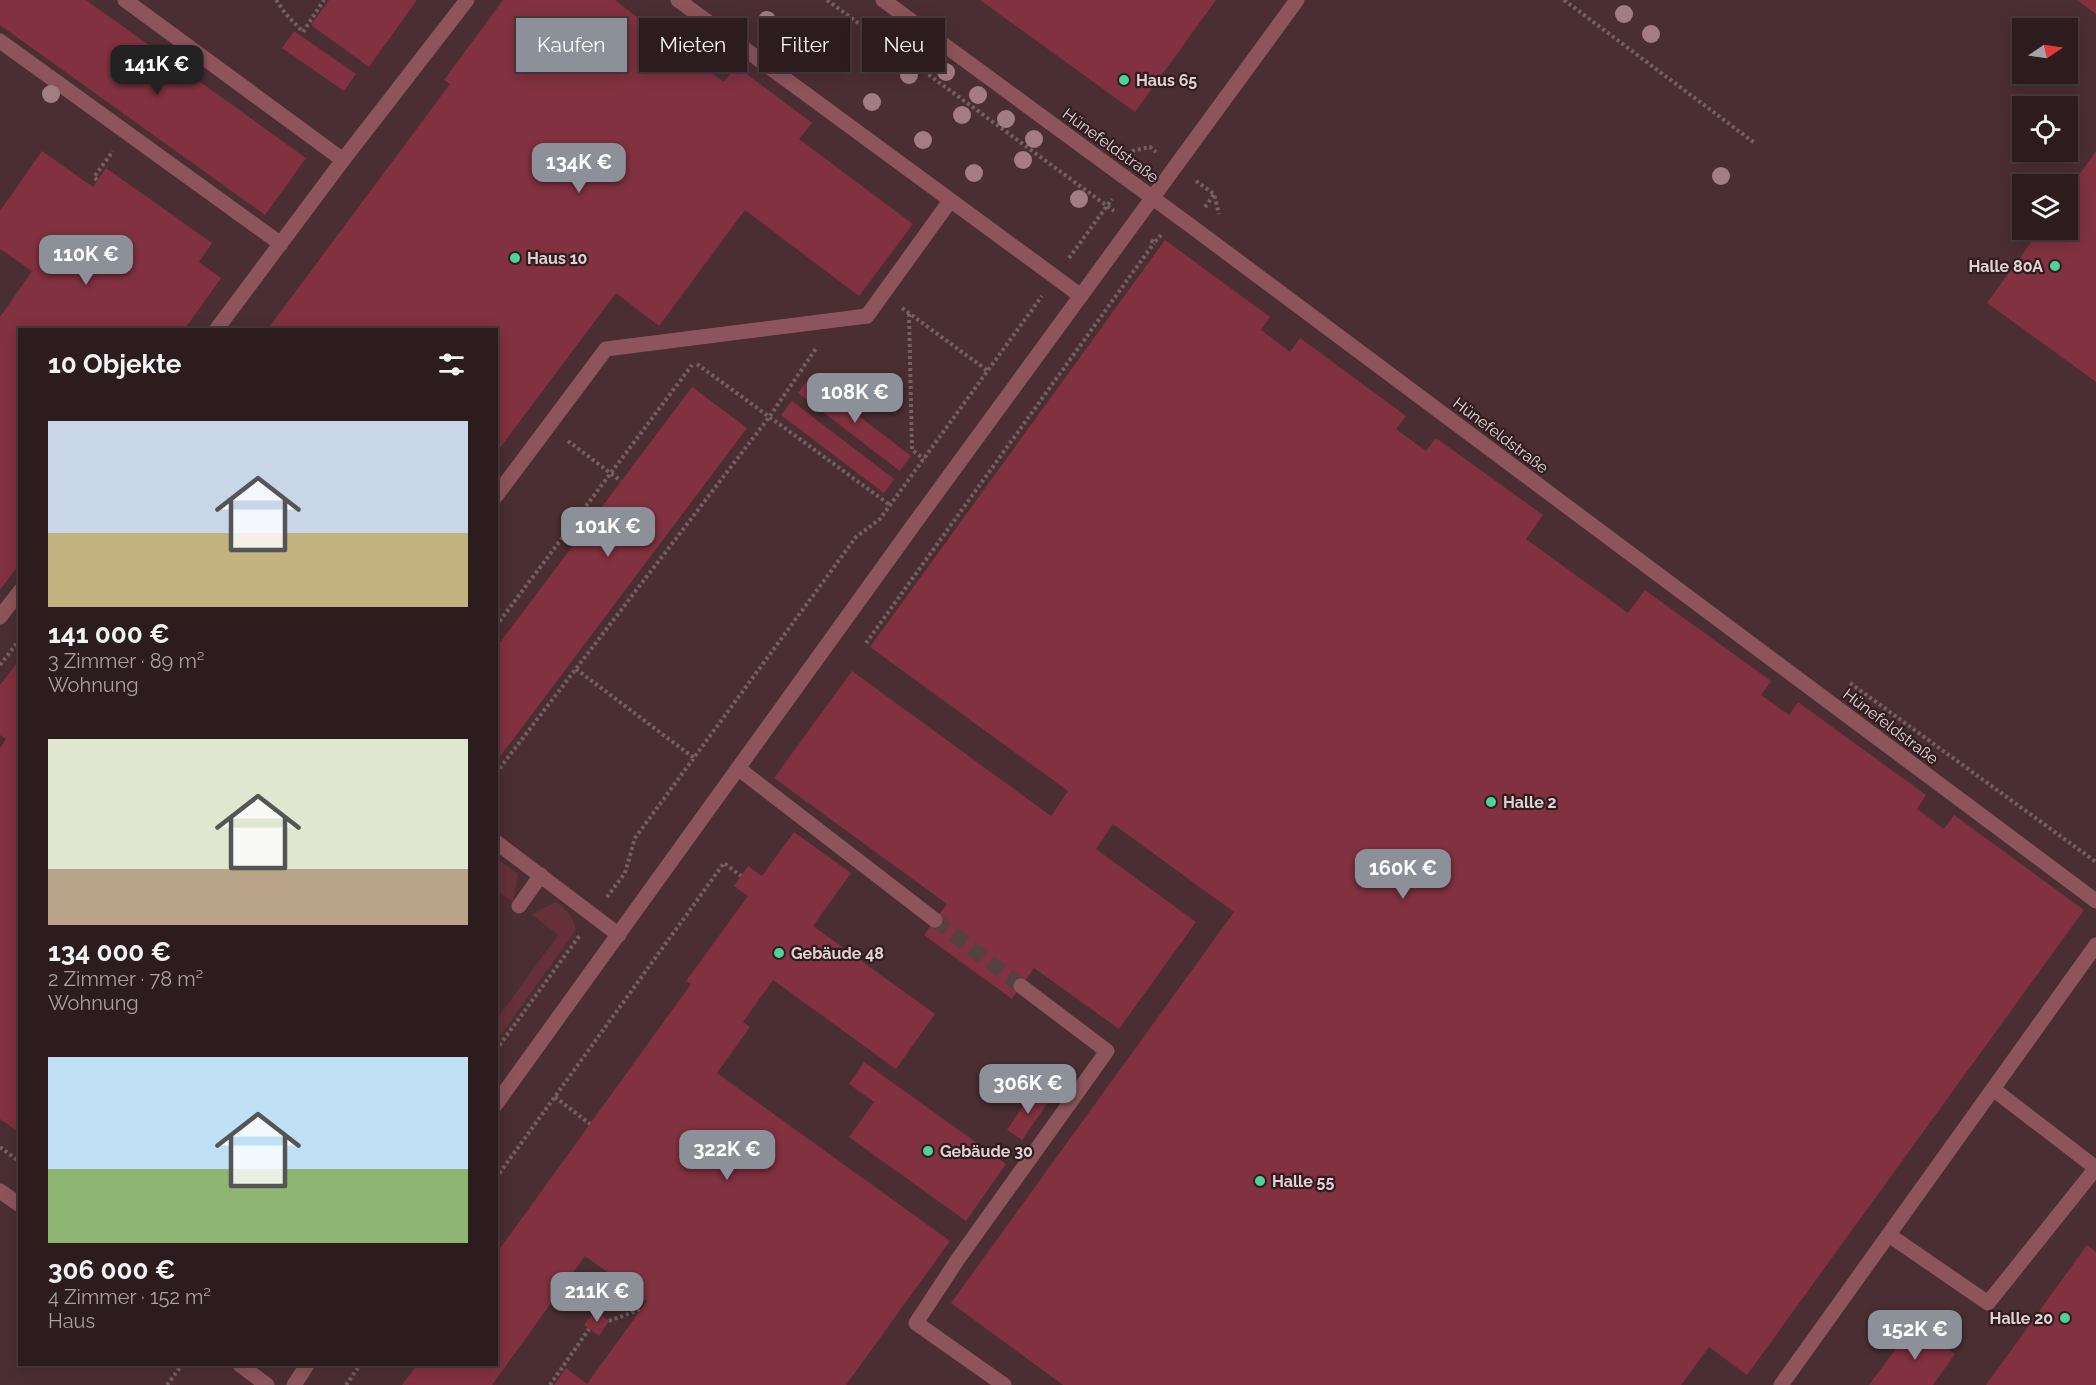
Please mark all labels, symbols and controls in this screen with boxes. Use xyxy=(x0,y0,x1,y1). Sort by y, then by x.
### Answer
chip: Kaufen xyxy=(516,18,627,72)
chip: Mieten xyxy=(639,18,747,72)
chip: Filter xyxy=(759,18,850,72)
chip: Neu xyxy=(862,18,945,72)
north arrow xyxy=(2012,18,2078,84)
map controls xyxy=(2012,18,2078,240)
pin: 141K € xyxy=(108,45,206,96)
text: 141K € xyxy=(124,52,190,76)
place label: Haus 65 xyxy=(1136,71,1197,90)
marker: Haus 65 xyxy=(1117,73,1131,87)
button: locate xyxy=(2012,96,2078,162)
street label: Hünefeldstraße xyxy=(1059,104,1163,187)
pin: 134K € xyxy=(530,143,628,194)
text: 134K € xyxy=(546,150,612,174)
button: layers xyxy=(2012,174,2078,240)
pin: 110K € xyxy=(37,235,135,286)
text: 110K € xyxy=(53,242,119,266)
place label: Haus 10 xyxy=(527,249,588,268)
marker: Haus 10 xyxy=(508,251,522,265)
place label: Halle 80A xyxy=(1968,257,2043,276)
marker: Halle 80A xyxy=(2048,259,2062,273)
icon: filters xyxy=(435,348,468,381)
text: 10 Objekte xyxy=(48,349,181,379)
pin: 108K € xyxy=(806,373,904,424)
text: 108K € xyxy=(821,380,889,404)
street label: Hünefeldstraße xyxy=(1449,393,1552,477)
icon: home xyxy=(204,460,312,568)
pin: 101K € xyxy=(559,507,657,558)
text: 101K € xyxy=(575,514,641,538)
text: 141 000 € xyxy=(48,619,170,649)
text: 3 Zimmer · 89 m² xyxy=(48,649,205,673)
text: Wohnung xyxy=(48,673,139,697)
street label: Hünefeldstraße xyxy=(1839,684,1942,768)
icon: home xyxy=(204,778,312,886)
place label: Halle 2 xyxy=(1503,793,1557,812)
marker: Halle 2 xyxy=(1484,795,1498,809)
pin: 160K € xyxy=(1354,849,1452,900)
text: 160K € xyxy=(1369,856,1437,880)
text: 134 000 € xyxy=(48,937,171,967)
place label: Gebäude 48 xyxy=(791,944,884,963)
marker: Gebäude 48 xyxy=(772,946,786,960)
text: 2 Zimmer · 78 m² xyxy=(48,967,203,991)
text: Wohnung xyxy=(48,991,139,1015)
pin: 306K € xyxy=(979,1064,1077,1115)
text: 306K € xyxy=(993,1071,1063,1095)
icon: home xyxy=(204,1096,312,1204)
pin: 322K € xyxy=(678,1130,776,1181)
text: 322K € xyxy=(693,1137,761,1161)
place label: Gebäude 30 xyxy=(940,1142,1033,1161)
marker: Gebäude 30 xyxy=(921,1144,935,1158)
place label: Halle 55 xyxy=(1272,1172,1334,1191)
marker: Halle 55 xyxy=(1253,1174,1267,1188)
text: 306 000 € xyxy=(48,1255,175,1285)
pin: 211K € xyxy=(548,1272,646,1323)
text: 211K € xyxy=(565,1279,629,1303)
text: 4 Zimmer · 152 m² xyxy=(48,1285,211,1309)
text: Haus xyxy=(48,1309,95,1333)
place label: Halle 20 xyxy=(1990,1309,2053,1328)
pin: 152K € xyxy=(1866,1310,1964,1361)
marker: Halle 20 xyxy=(2058,1311,2072,1325)
text: 152K € xyxy=(1882,1317,1948,1341)

